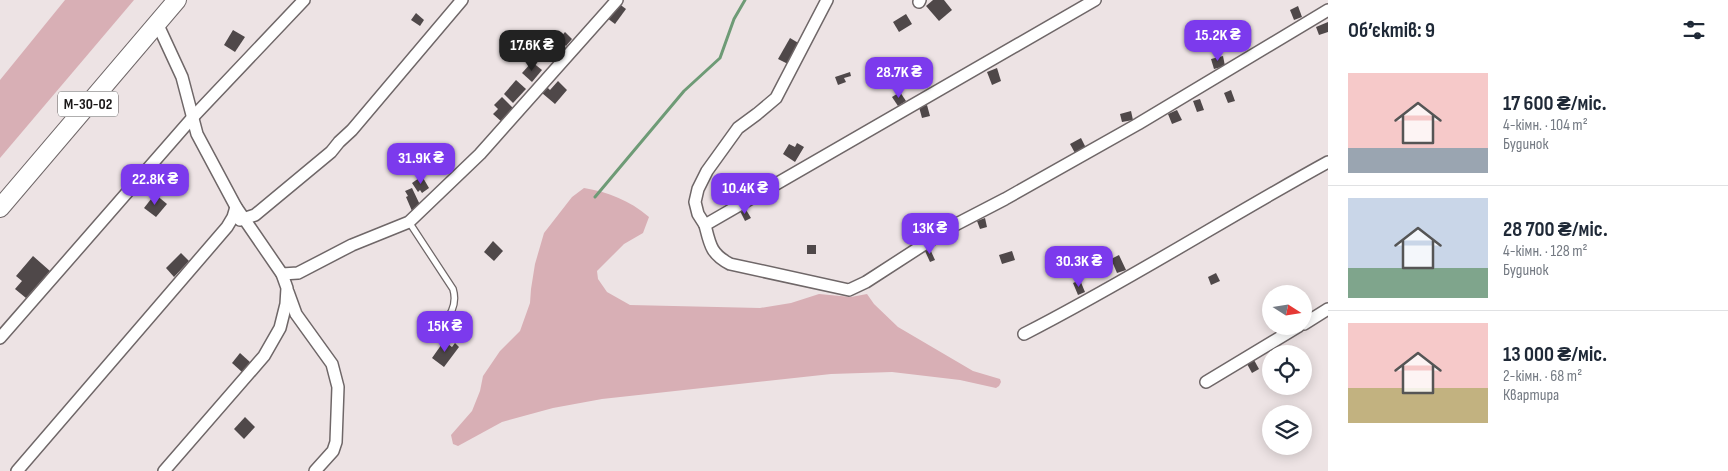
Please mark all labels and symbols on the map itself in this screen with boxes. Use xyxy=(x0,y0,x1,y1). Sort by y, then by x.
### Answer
pin: 15.2K ₴ xyxy=(1172,20,1264,62)
pin: 17.6K ₴ xyxy=(486,30,578,72)
pin: 28.7K ₴ xyxy=(853,56,945,99)
road number: М-30-02 xyxy=(58,92,118,116)
pin: 31.9K ₴ xyxy=(375,142,467,185)
pin: 22.8K ₴ xyxy=(109,164,201,206)
pin: 10.4K ₴ xyxy=(699,172,791,215)
pin: 13K ₴ xyxy=(895,212,965,255)
pin: 30.3K ₴ xyxy=(1033,246,1125,288)
north arrow xyxy=(1262,285,1312,335)
pin: 15K ₴ xyxy=(410,310,480,353)

